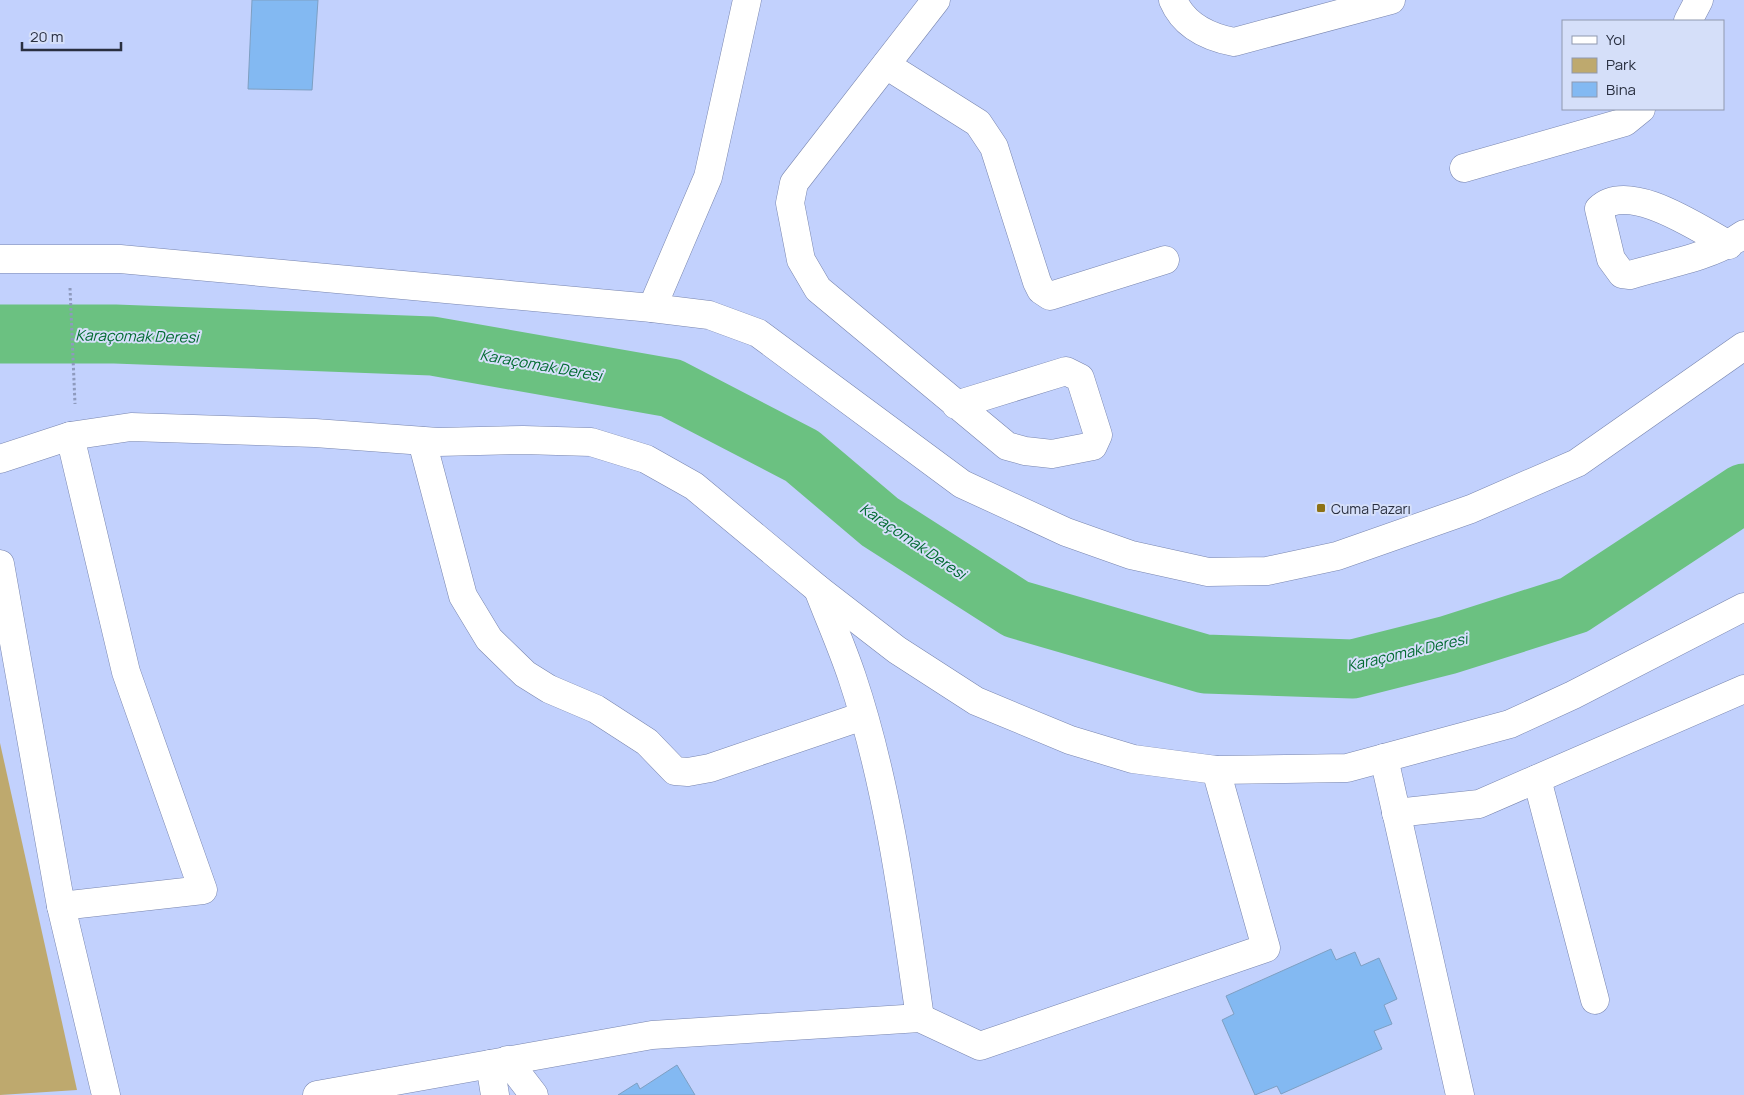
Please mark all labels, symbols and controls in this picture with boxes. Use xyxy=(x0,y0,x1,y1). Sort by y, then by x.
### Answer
scale bar xyxy=(22,20,121,52)
legend xyxy=(1562,20,1724,110)
text: 20 m xyxy=(30,26,63,47)
text: Yol xyxy=(1606,29,1626,50)
text: Park xyxy=(1606,54,1636,75)
text: Bina xyxy=(1606,79,1636,100)
water label: Karaçomak Deresi xyxy=(75,324,201,348)
water label: Karaçomak Deresi xyxy=(478,344,606,386)
water label: Karaçomak Deresi xyxy=(856,498,972,586)
place label: Cuma Pazarı xyxy=(1331,499,1411,518)
marker: Cuma Pazarı xyxy=(1315,502,1327,514)
water label: Karaçomak Deresi xyxy=(1345,627,1472,676)

